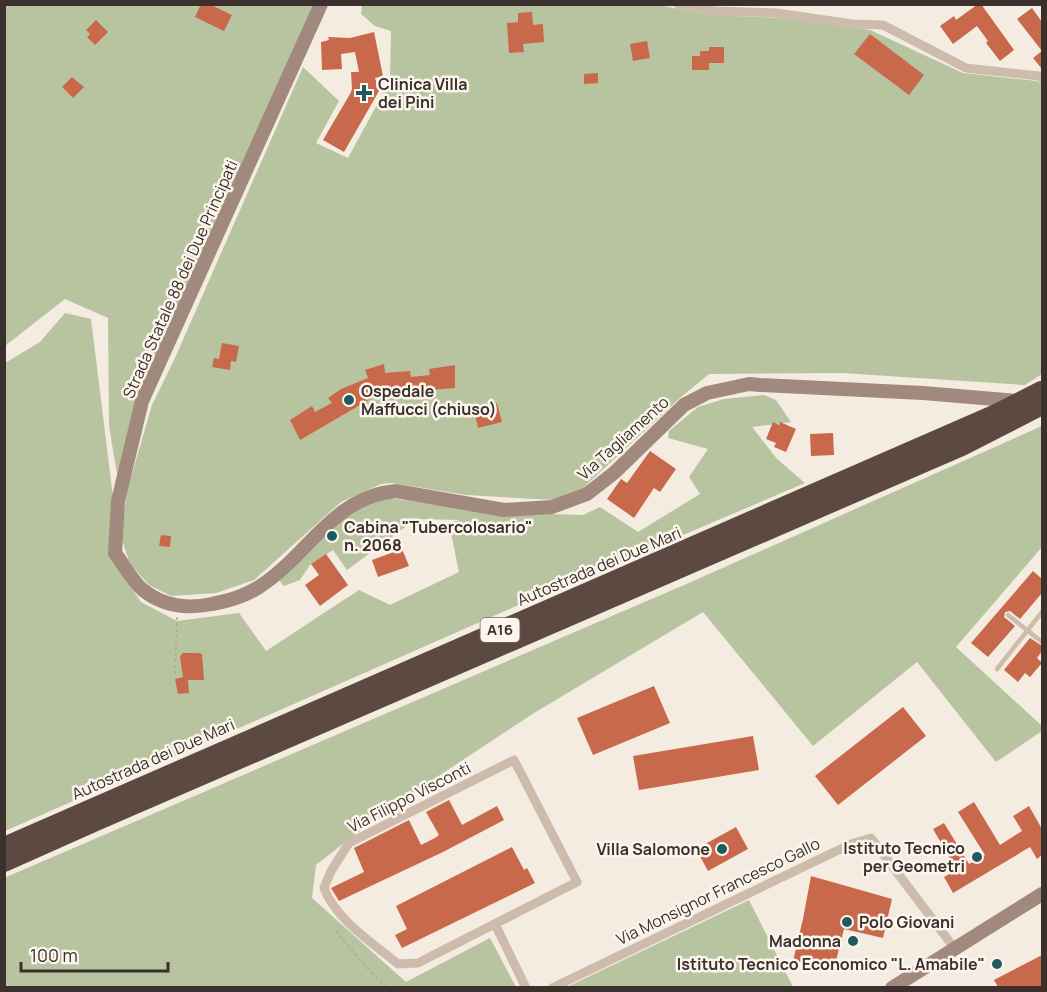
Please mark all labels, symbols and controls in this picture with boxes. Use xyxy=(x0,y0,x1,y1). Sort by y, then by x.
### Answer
place label: Clinica Villa dei Pini xyxy=(378,73,467,113)
marker: Clinica Villa dei Pini xyxy=(355,84,373,102)
street label: Strada Statale 88 dei Due Principati xyxy=(117,156,243,402)
place label: Ospedale Maffucci (chiuso) xyxy=(361,380,496,420)
street label: Via Tagliamento xyxy=(573,391,673,485)
marker: Ospedale Maffucci (chiuso) xyxy=(342,393,356,407)
place label: Cabina "Tubercolosario" n. 2068 xyxy=(344,516,533,556)
street label: Autostrada dei Due Mari xyxy=(514,521,684,611)
marker: Cabina "Tubercolosario" n. 2068 xyxy=(325,529,339,543)
road number: A16 xyxy=(480,618,520,642)
street label: Autostrada dei Due Mari xyxy=(68,713,238,805)
street label: Via Filippo Visconti xyxy=(344,757,474,837)
street label: Via Monsignor Francesco Gallo xyxy=(613,832,823,950)
place label: Istituto Tecnico per Geometri xyxy=(843,837,965,877)
place label: Villa Salomone xyxy=(596,838,710,860)
marker: Villa Salomone xyxy=(715,842,729,856)
marker: Istituto Tecnico per Geometri xyxy=(970,850,984,864)
place label: Polo Giovani xyxy=(859,911,954,933)
marker: Polo Giovani xyxy=(840,915,854,929)
place label: Madonna xyxy=(769,930,841,952)
marker: Madonna xyxy=(846,934,860,948)
scale bar xyxy=(21,935,168,973)
text: 100 m xyxy=(30,943,78,967)
place label: Istituto Tecnico Economico "L. Amabile" xyxy=(677,953,985,975)
marker: Istituto Tecnico Economico "L. Amabile" xyxy=(990,957,1004,971)

